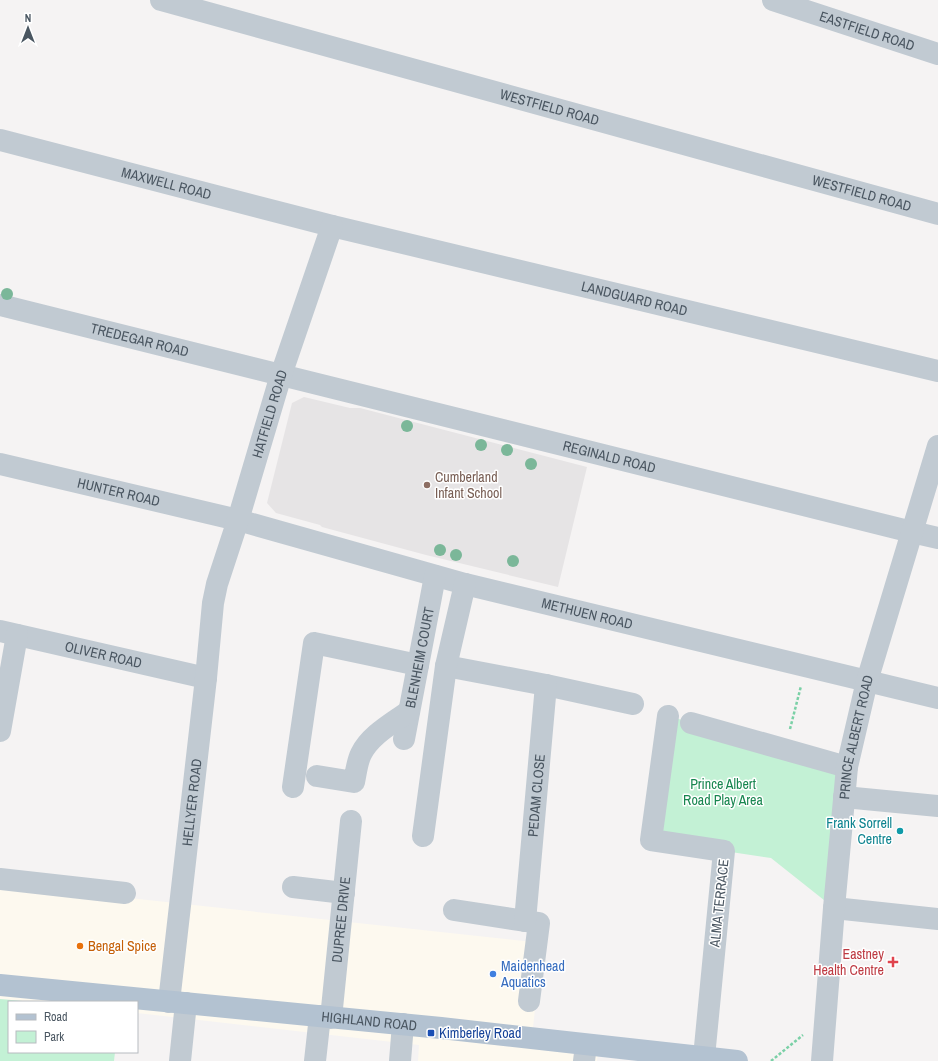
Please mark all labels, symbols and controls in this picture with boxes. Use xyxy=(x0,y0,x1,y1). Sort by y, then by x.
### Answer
street label: EASTFIELD ROAD xyxy=(817,7,917,55)
north arrow xyxy=(8,8,48,48)
text: N xyxy=(25,11,31,25)
street label: WESTFIELD ROAD xyxy=(498,85,601,129)
street label: MAXWELL ROAD xyxy=(120,163,213,203)
street label: WESTFIELD ROAD xyxy=(810,171,914,215)
street label: LANDGUARD ROAD xyxy=(580,277,689,320)
street label: TREDEGAR ROAD xyxy=(89,319,191,361)
street label: HATFIELD ROAD xyxy=(248,367,291,460)
street label: REGINALD ROAD xyxy=(561,436,658,477)
place label: Cumberland Infant School xyxy=(435,468,502,502)
street label: HUNTER ROAD xyxy=(76,474,162,510)
marker: Cumberland Infant School xyxy=(422,480,432,490)
street label: METHUEN ROAD xyxy=(540,594,635,633)
street label: BLENHEIM COURT xyxy=(401,605,438,710)
street label: OLIVER ROAD xyxy=(63,637,144,672)
street label: PRINCE ALBERT ROAD xyxy=(835,673,877,800)
street label: PEDAM CLOSE xyxy=(524,753,549,838)
street label: HELLYER ROAD xyxy=(178,758,206,847)
park label: Prince Albert Road Play Area xyxy=(683,775,763,809)
place label: Frank Sorrell Centre xyxy=(826,814,892,848)
marker: Frank Sorrell Centre xyxy=(895,826,905,836)
street label: ALMA TERRACE xyxy=(705,858,733,949)
street label: DUPREE DRIVE xyxy=(328,876,354,963)
place label: Bengal Spice xyxy=(88,937,156,955)
marker: Bengal Spice xyxy=(75,941,85,951)
place label: Eastney Health Centre xyxy=(813,945,884,979)
marker: Eastney Health Centre xyxy=(887,956,899,968)
place label: Maidenhead Aquatics xyxy=(500,957,565,991)
marker: Maidenhead Aquatics xyxy=(488,969,498,979)
legend xyxy=(8,1001,138,1053)
street label: HIGHLAND ROAD xyxy=(321,1007,418,1035)
text: Road xyxy=(44,1009,68,1025)
place label: Kimberley Road xyxy=(439,1024,521,1042)
marker: Kimberley Road xyxy=(426,1028,436,1038)
text: Park xyxy=(44,1029,64,1045)

